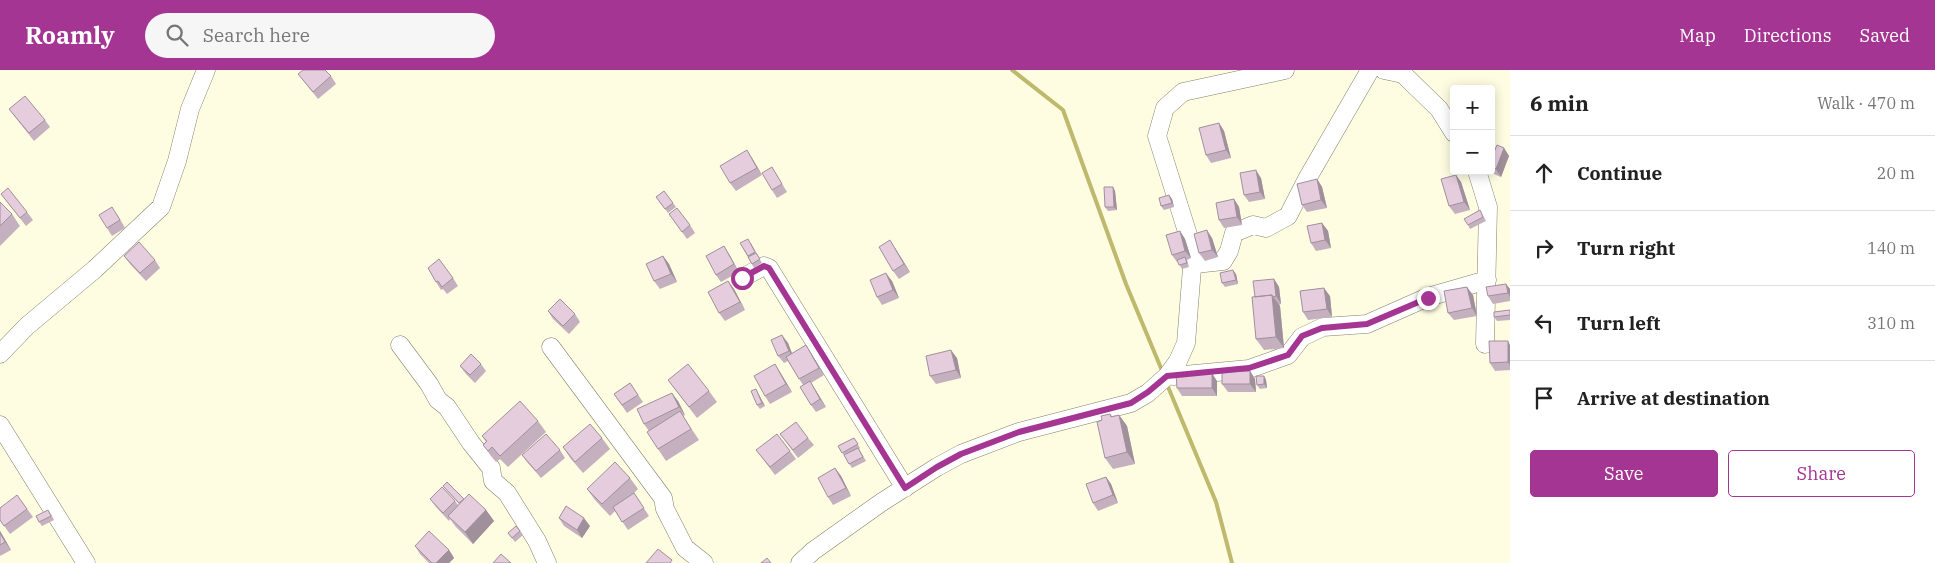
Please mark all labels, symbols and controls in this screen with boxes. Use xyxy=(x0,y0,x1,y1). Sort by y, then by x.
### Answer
search box xyxy=(145,13,495,58)
text: Roamly xyxy=(25,19,115,51)
icon: search xyxy=(163,21,191,49)
text: Search here xyxy=(203,23,310,47)
text: Map xyxy=(1679,24,1716,47)
text: Directions xyxy=(1744,24,1832,47)
text: Saved xyxy=(1860,24,1910,47)
map controls xyxy=(1450,85,1495,175)
button: + xyxy=(1450,85,1495,130)
text: 6 min xyxy=(1530,89,1589,117)
text: Walk · 470 m xyxy=(1817,93,1915,113)
button: − xyxy=(1450,130,1495,175)
icon: ahead xyxy=(1530,159,1558,187)
text: Continue xyxy=(1577,161,1662,185)
text: 20 m xyxy=(1877,163,1915,183)
icon: right xyxy=(1530,234,1558,262)
text: Turn right xyxy=(1577,236,1675,260)
text: 140 m xyxy=(1867,238,1915,258)
route start xyxy=(731,267,754,290)
route end xyxy=(1417,287,1440,310)
icon: left xyxy=(1530,309,1558,337)
text: Turn left xyxy=(1577,311,1660,335)
text: 310 m xyxy=(1867,313,1915,333)
icon: arrive xyxy=(1530,384,1558,412)
text: Arrive at destination xyxy=(1577,386,1770,410)
button: Save xyxy=(1530,450,1718,497)
button: Share xyxy=(1728,450,1915,497)

